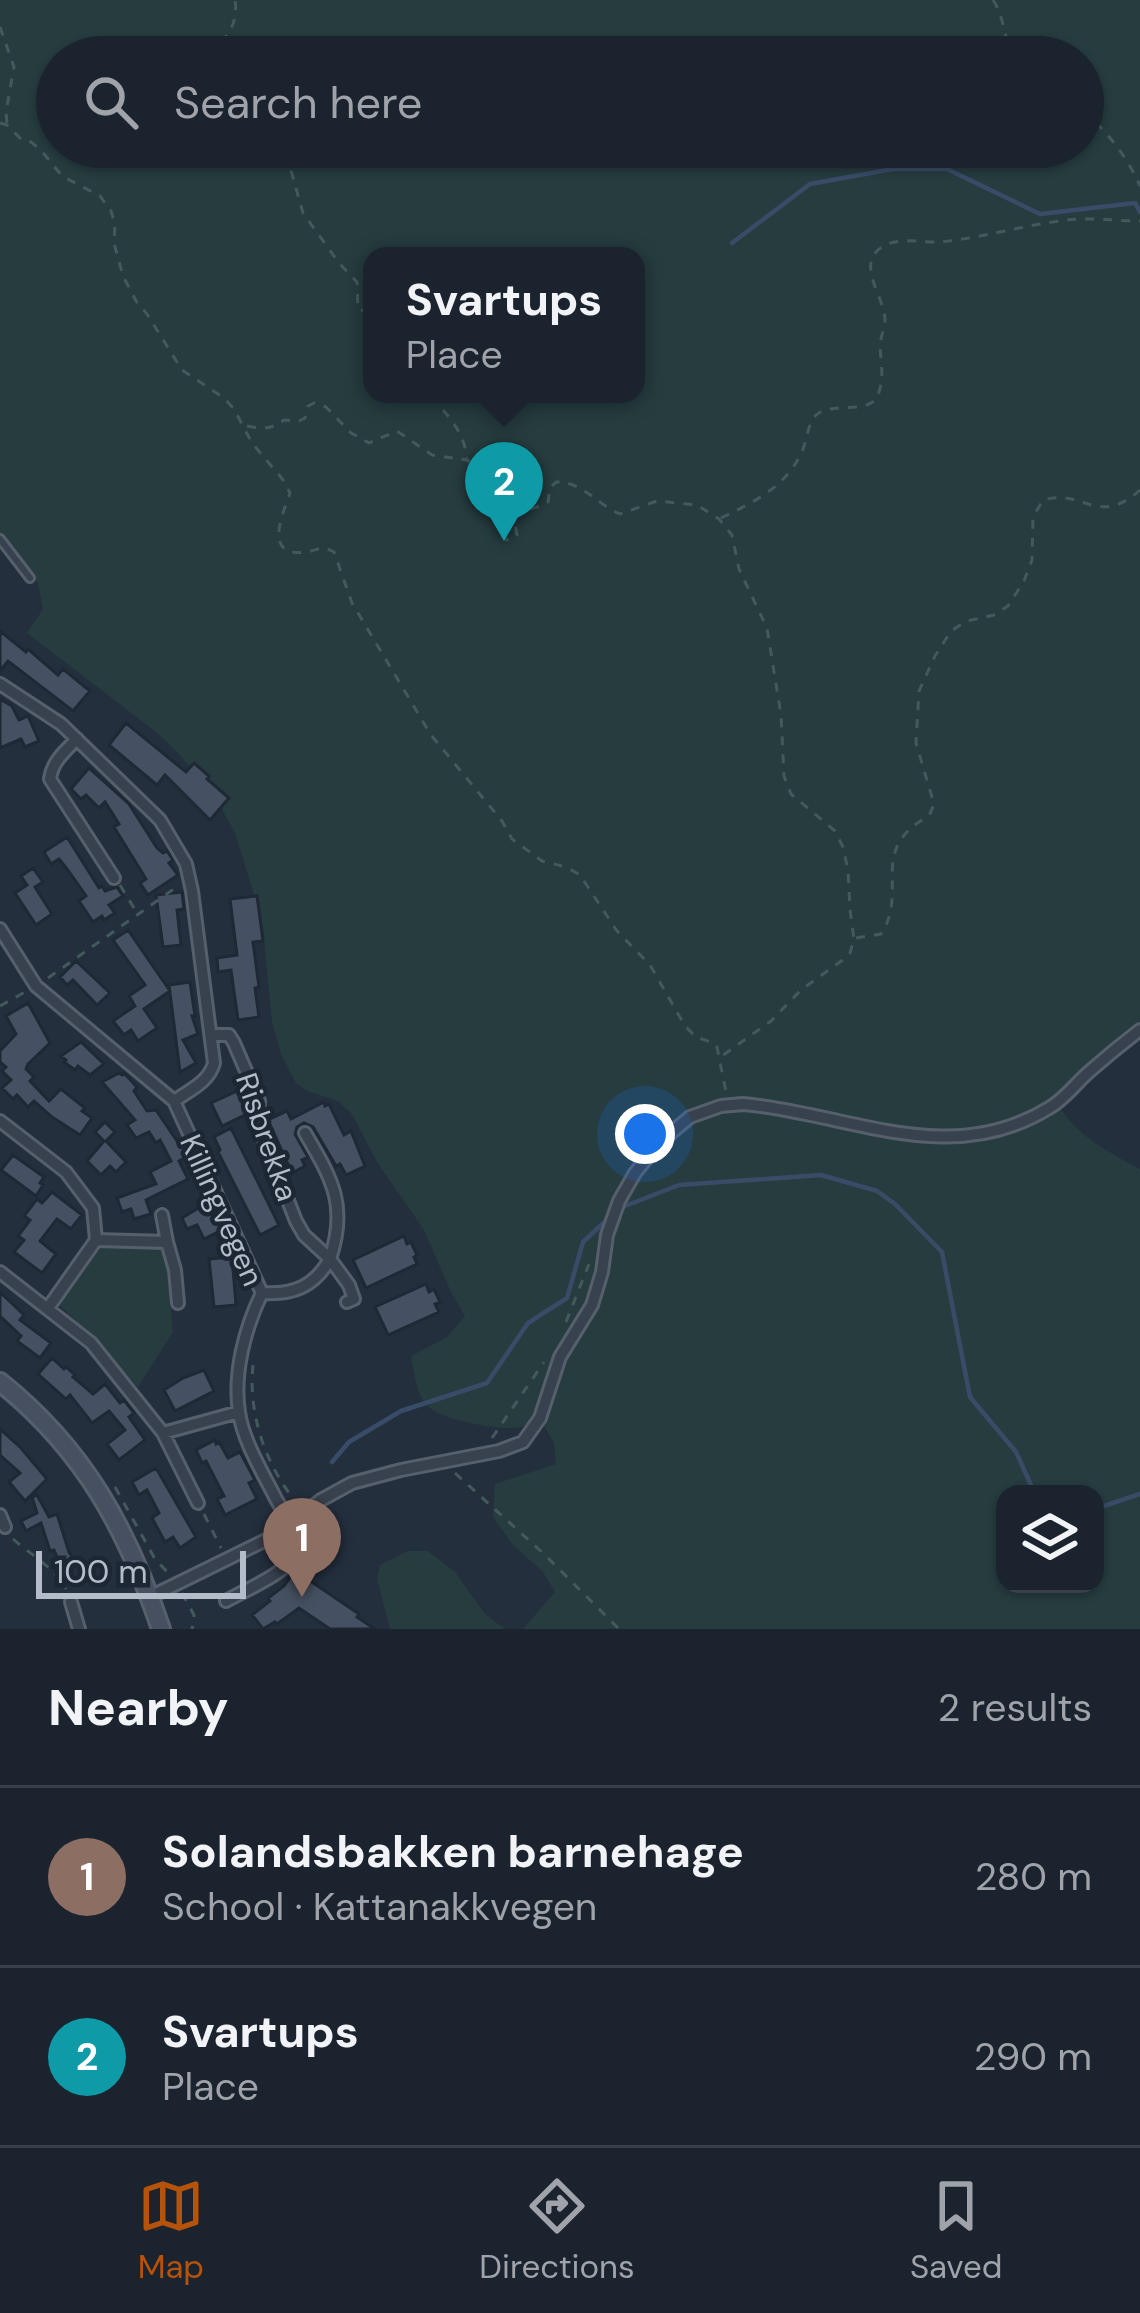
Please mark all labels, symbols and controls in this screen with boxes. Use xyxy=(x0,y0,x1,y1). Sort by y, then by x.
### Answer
search box xyxy=(36,36,1104,168)
icon: search xyxy=(78,69,144,135)
text: Search here xyxy=(174,73,422,132)
popup xyxy=(363,247,645,403)
text: Svartups xyxy=(406,270,602,329)
text: Place xyxy=(406,329,503,380)
pin: 2 xyxy=(465,442,543,541)
street label: Risbrekka xyxy=(227,1068,307,1206)
your location xyxy=(615,1104,675,1164)
street label: Killingvegen xyxy=(171,1128,273,1292)
map controls xyxy=(996,1485,1104,1593)
button: layers xyxy=(996,1485,1104,1593)
pin: 1 xyxy=(263,1498,341,1597)
scale bar xyxy=(36,1545,246,1598)
text: 100 m xyxy=(54,1550,148,1593)
text: Nearby xyxy=(48,1674,229,1741)
text: 2 results xyxy=(938,1682,1092,1733)
text: Solandsbakken barnehage xyxy=(162,1822,744,1881)
text: 1 xyxy=(80,1851,94,1902)
text: 280 m xyxy=(975,1851,1092,1902)
text: School · Kattanakkvegen xyxy=(162,1881,597,1932)
text: Svartups xyxy=(162,2002,359,2061)
text: 2 xyxy=(76,2031,98,2082)
text: 290 m xyxy=(974,2031,1092,2082)
text: Place xyxy=(162,2061,259,2112)
tab: Map xyxy=(138,2173,204,2288)
tab: Directions xyxy=(479,2173,635,2288)
tab: Saved xyxy=(910,2173,1002,2288)

